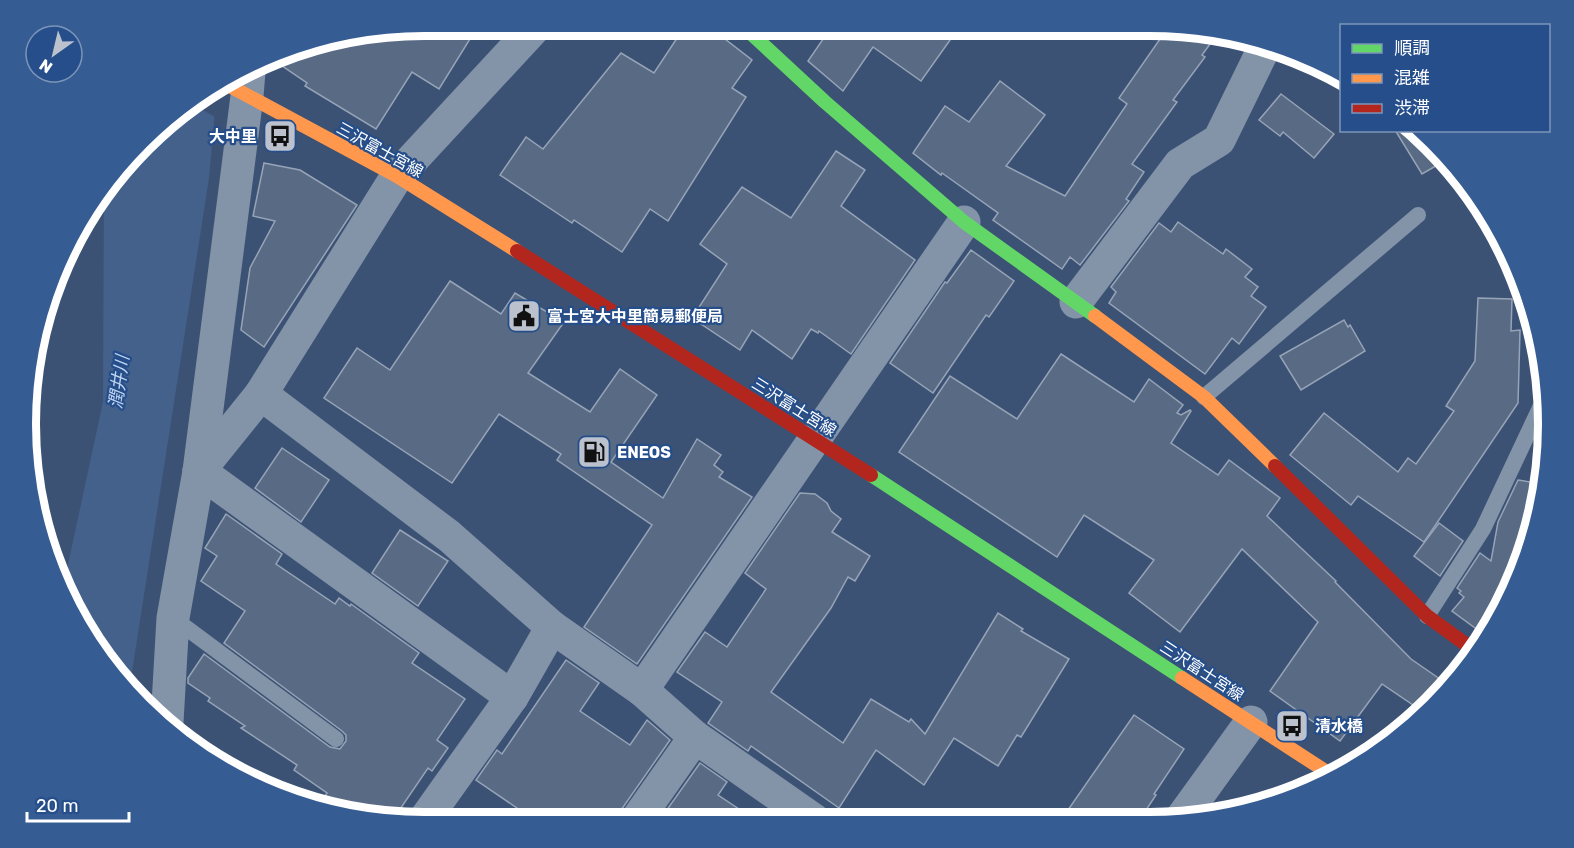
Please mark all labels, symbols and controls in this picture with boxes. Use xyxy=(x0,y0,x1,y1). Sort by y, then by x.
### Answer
north arrow xyxy=(24,24,84,84)
legend xyxy=(1340,24,1550,132)
text: 順調 xyxy=(1394,37,1430,59)
text: N xyxy=(36,55,56,77)
text: 混雑 xyxy=(1394,67,1430,89)
text: 渋滞 xyxy=(1394,97,1430,119)
bus stop icon: 大中里 xyxy=(262,118,298,154)
street label: 三沢富士宮線 xyxy=(333,118,427,182)
place label: 大中里 xyxy=(209,127,257,146)
public building icon: 富士宮大中里簡易郵便局 xyxy=(506,298,542,334)
place label: 富士宮大中里簡易郵便局 xyxy=(547,307,723,326)
water label: 潤井川 xyxy=(104,352,134,410)
street label: 三沢富士宮線 xyxy=(748,374,840,440)
fuel station icon: ENEOS xyxy=(576,434,612,470)
place label: ENEOS xyxy=(617,443,671,462)
street label: 三沢富士宮線 xyxy=(1157,637,1247,705)
bus stop icon: 清水橋 xyxy=(1274,708,1310,744)
place label: 清水橋 xyxy=(1315,717,1363,736)
scale bar xyxy=(27,785,129,823)
text: 20 m xyxy=(36,795,78,817)

